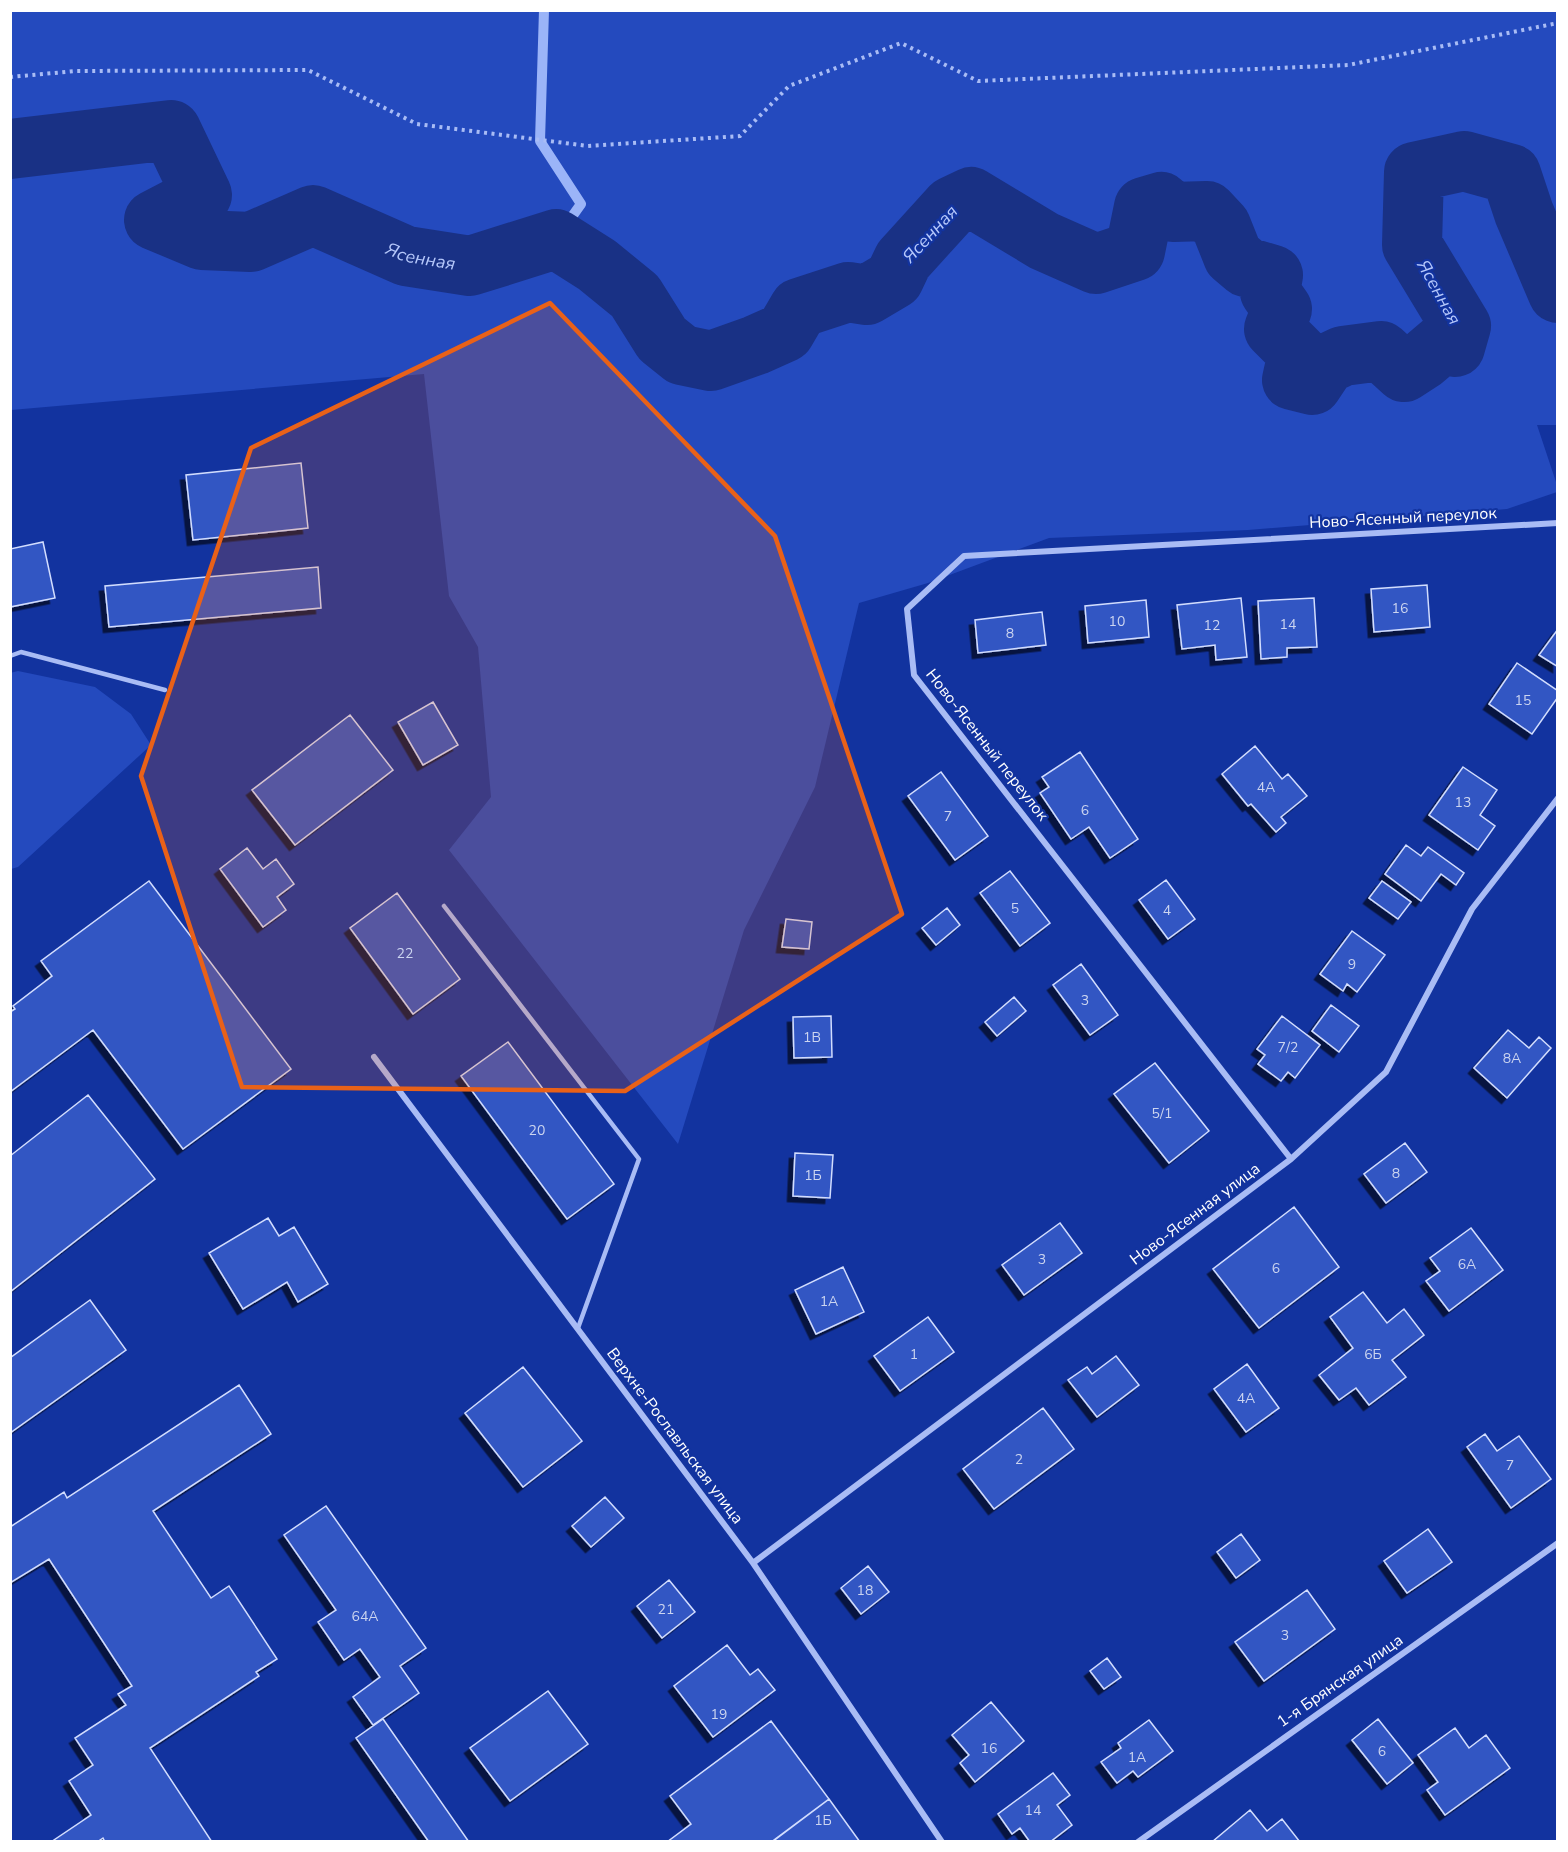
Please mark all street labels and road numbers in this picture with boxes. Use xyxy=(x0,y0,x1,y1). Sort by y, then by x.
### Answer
street label: Ново-Ясенный переулок xyxy=(1309,502,1498,534)
street label: Ново-Ясенный переулок xyxy=(921,664,1054,826)
street label: Ново-Ясенная улица xyxy=(1125,1158,1265,1270)
street label: Верхне-Рославльская улица xyxy=(601,1343,749,1529)
street label: 1-я Брянская улица xyxy=(1273,1629,1407,1733)

